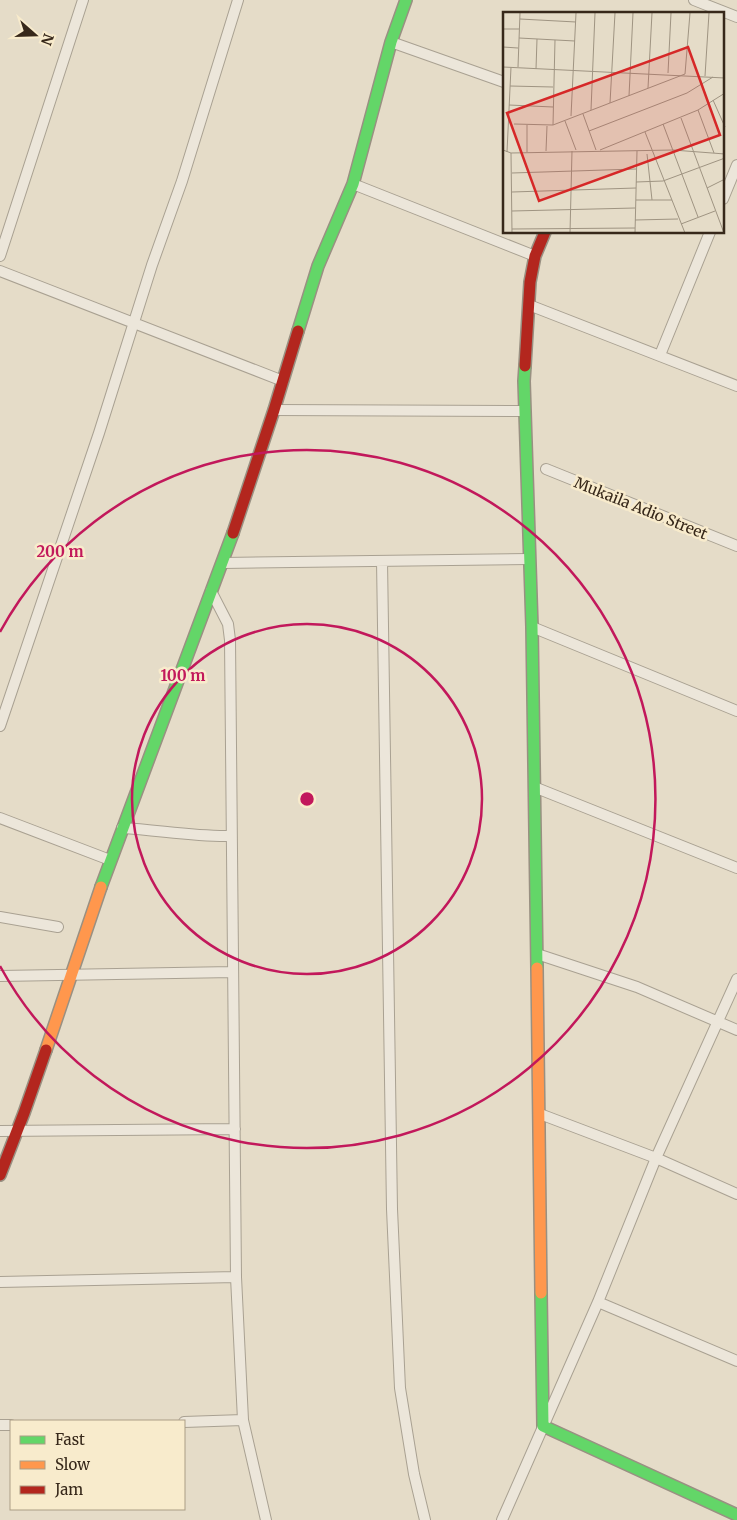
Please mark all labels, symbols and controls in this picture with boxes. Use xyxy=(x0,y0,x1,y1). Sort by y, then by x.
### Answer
north arrow xyxy=(10,10,60,60)
inset map xyxy=(503,12,724,234)
text: N xyxy=(37,31,58,48)
street label: Mukaila Adio Street xyxy=(572,473,711,543)
text: 200 m xyxy=(36,542,84,561)
text: 100 m xyxy=(161,666,205,685)
centre of rings xyxy=(298,790,316,808)
legend xyxy=(10,1420,185,1510)
text: Fast xyxy=(55,1430,85,1449)
text: Slow xyxy=(55,1455,90,1474)
text: Jam xyxy=(54,1480,83,1499)

